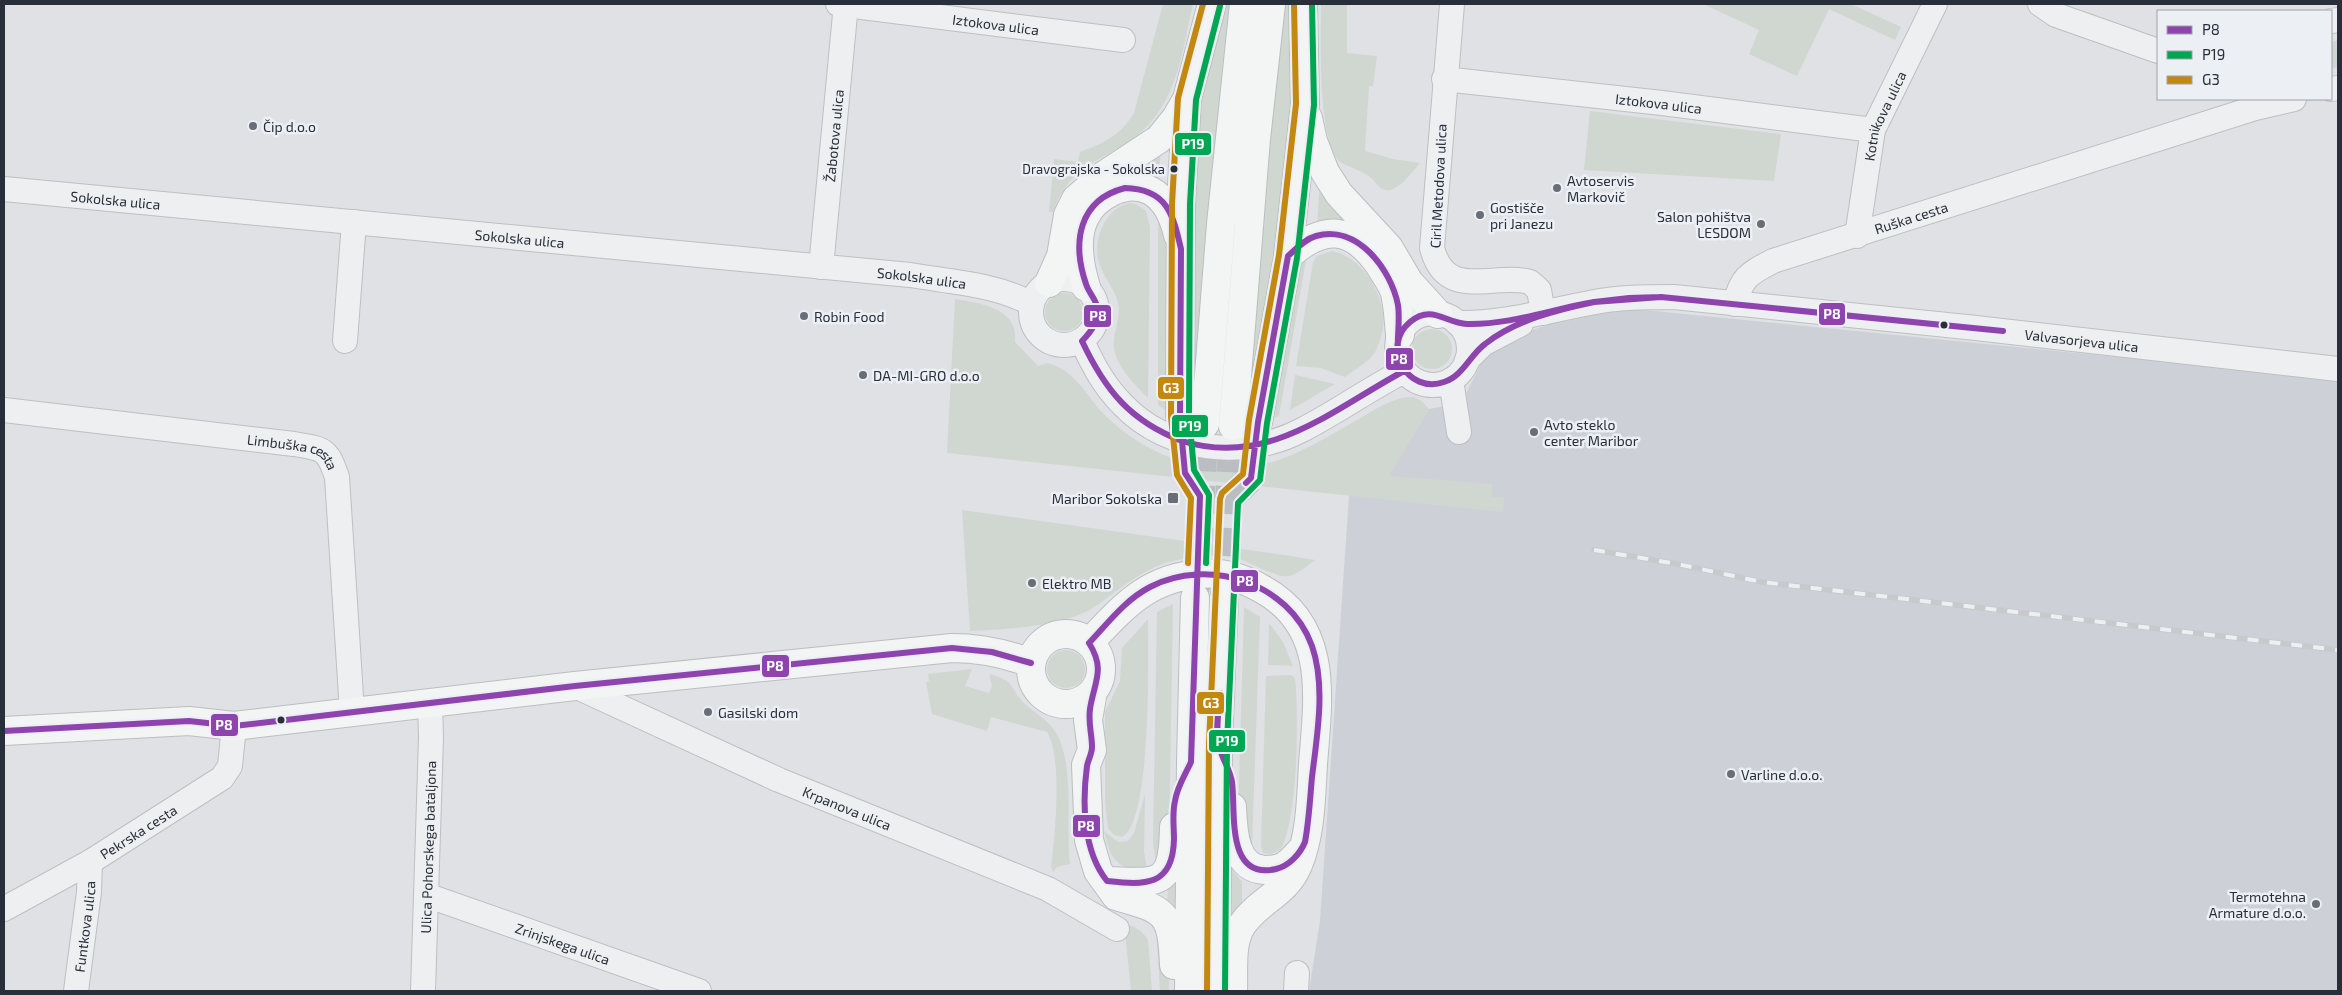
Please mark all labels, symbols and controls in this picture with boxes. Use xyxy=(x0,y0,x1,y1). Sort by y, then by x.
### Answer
street label: Iztokova ulica xyxy=(951,10,1040,38)
legend xyxy=(2157,10,2332,100)
text: P8 xyxy=(2202,20,2220,38)
text: P19 xyxy=(2202,45,2225,63)
street label: Kotnikova ulica xyxy=(1860,68,1909,162)
text: G3 xyxy=(2202,70,2220,88)
street label: Žabotova ulica xyxy=(821,88,846,183)
street label: Iztokova ulica xyxy=(1614,89,1703,117)
place label: Čip d.o.o xyxy=(263,118,316,135)
marker: Čip d.o.o xyxy=(247,120,259,132)
street label: Ciril Metodova ulica xyxy=(1426,123,1450,249)
line badge: P19 xyxy=(1174,132,1212,156)
text: P19 xyxy=(1182,135,1204,152)
place label: Dravograjska - Sokolska xyxy=(1022,161,1165,177)
marker: Dravograjska - Sokolska xyxy=(1169,164,1179,174)
place label: Avtoservis Markovič xyxy=(1567,172,1634,205)
marker: Avtoservis Markovič xyxy=(1551,182,1563,194)
street label: Sokolska ulica xyxy=(70,187,161,212)
street label: Ruška cesta xyxy=(1872,198,1950,237)
place label: Gostišče pri Janezu xyxy=(1490,199,1553,232)
place label: Salon pohištva LESDOM xyxy=(1657,208,1751,241)
marker: Gostišče pri Janezu xyxy=(1474,209,1486,221)
marker: Salon pohištva LESDOM xyxy=(1755,218,1767,230)
street label: Sokolska ulica xyxy=(474,225,565,251)
street label: Sokolska ulica xyxy=(876,263,968,292)
line badge: P8 xyxy=(1818,302,1846,326)
line badge: P8 xyxy=(1083,304,1112,328)
text: P8 xyxy=(1823,305,1841,322)
text: P8 xyxy=(1089,307,1107,324)
place label: Robin Food xyxy=(814,308,885,325)
marker: Robin Food xyxy=(798,310,810,322)
unlabelled marker xyxy=(1939,320,1949,330)
street label: Valvasorjeva ulica xyxy=(2024,325,2140,355)
line badge: P8 xyxy=(1385,347,1414,371)
text: P8 xyxy=(1390,350,1408,367)
place label: DA-MI-GRO d.o.o xyxy=(873,367,980,384)
marker: DA-MI-GRO d.o.o xyxy=(857,369,869,381)
line badge: G3 xyxy=(1157,376,1185,400)
text: G3 xyxy=(1162,379,1180,396)
line badge: P19 xyxy=(1171,414,1209,438)
place label: Avto steklo center Maribor xyxy=(1544,416,1639,449)
text: P19 xyxy=(1179,417,1201,434)
marker: Avto steklo center Maribor xyxy=(1528,426,1540,438)
street label: Limbuška cesta xyxy=(246,430,342,472)
place label: Maribor Sokolska xyxy=(1052,490,1162,507)
marker: Maribor Sokolska xyxy=(1166,491,1180,505)
line badge: P8 xyxy=(1230,569,1259,593)
text: P8 xyxy=(1236,572,1254,589)
place label: Elektro MB xyxy=(1042,575,1111,592)
marker: Elektro MB xyxy=(1026,577,1038,589)
line badge: P8 xyxy=(761,654,790,678)
text: P8 xyxy=(766,657,784,674)
line badge: G3 xyxy=(1196,691,1225,715)
text: G3 xyxy=(1202,694,1220,711)
place label: Gasilski dom xyxy=(718,704,798,721)
marker: Gasilski dom xyxy=(702,706,714,718)
line badge: P8 xyxy=(210,713,239,737)
unlabelled marker xyxy=(276,715,286,725)
text: P8 xyxy=(215,716,233,733)
line badge: P19 xyxy=(1208,729,1246,753)
text: P19 xyxy=(1216,732,1238,749)
street label: Ulica Pohorskega bataljona xyxy=(416,760,439,934)
place label: Varline d.o.o. xyxy=(1741,766,1822,783)
marker: Varline d.o.o. xyxy=(1725,768,1737,780)
street label: Krpanova ulica xyxy=(800,782,894,833)
street label: Pekrska cesta xyxy=(96,801,180,862)
line badge: P8 xyxy=(1072,814,1101,838)
text: P8 xyxy=(1077,817,1095,834)
street label: Funtkova ulica xyxy=(70,881,98,973)
place label: Termotehna Armature d.o.o. xyxy=(2209,888,2306,921)
marker: Termotehna Armature d.o.o. xyxy=(2310,898,2322,910)
street label: Zrinjskega ulica xyxy=(513,919,612,968)

